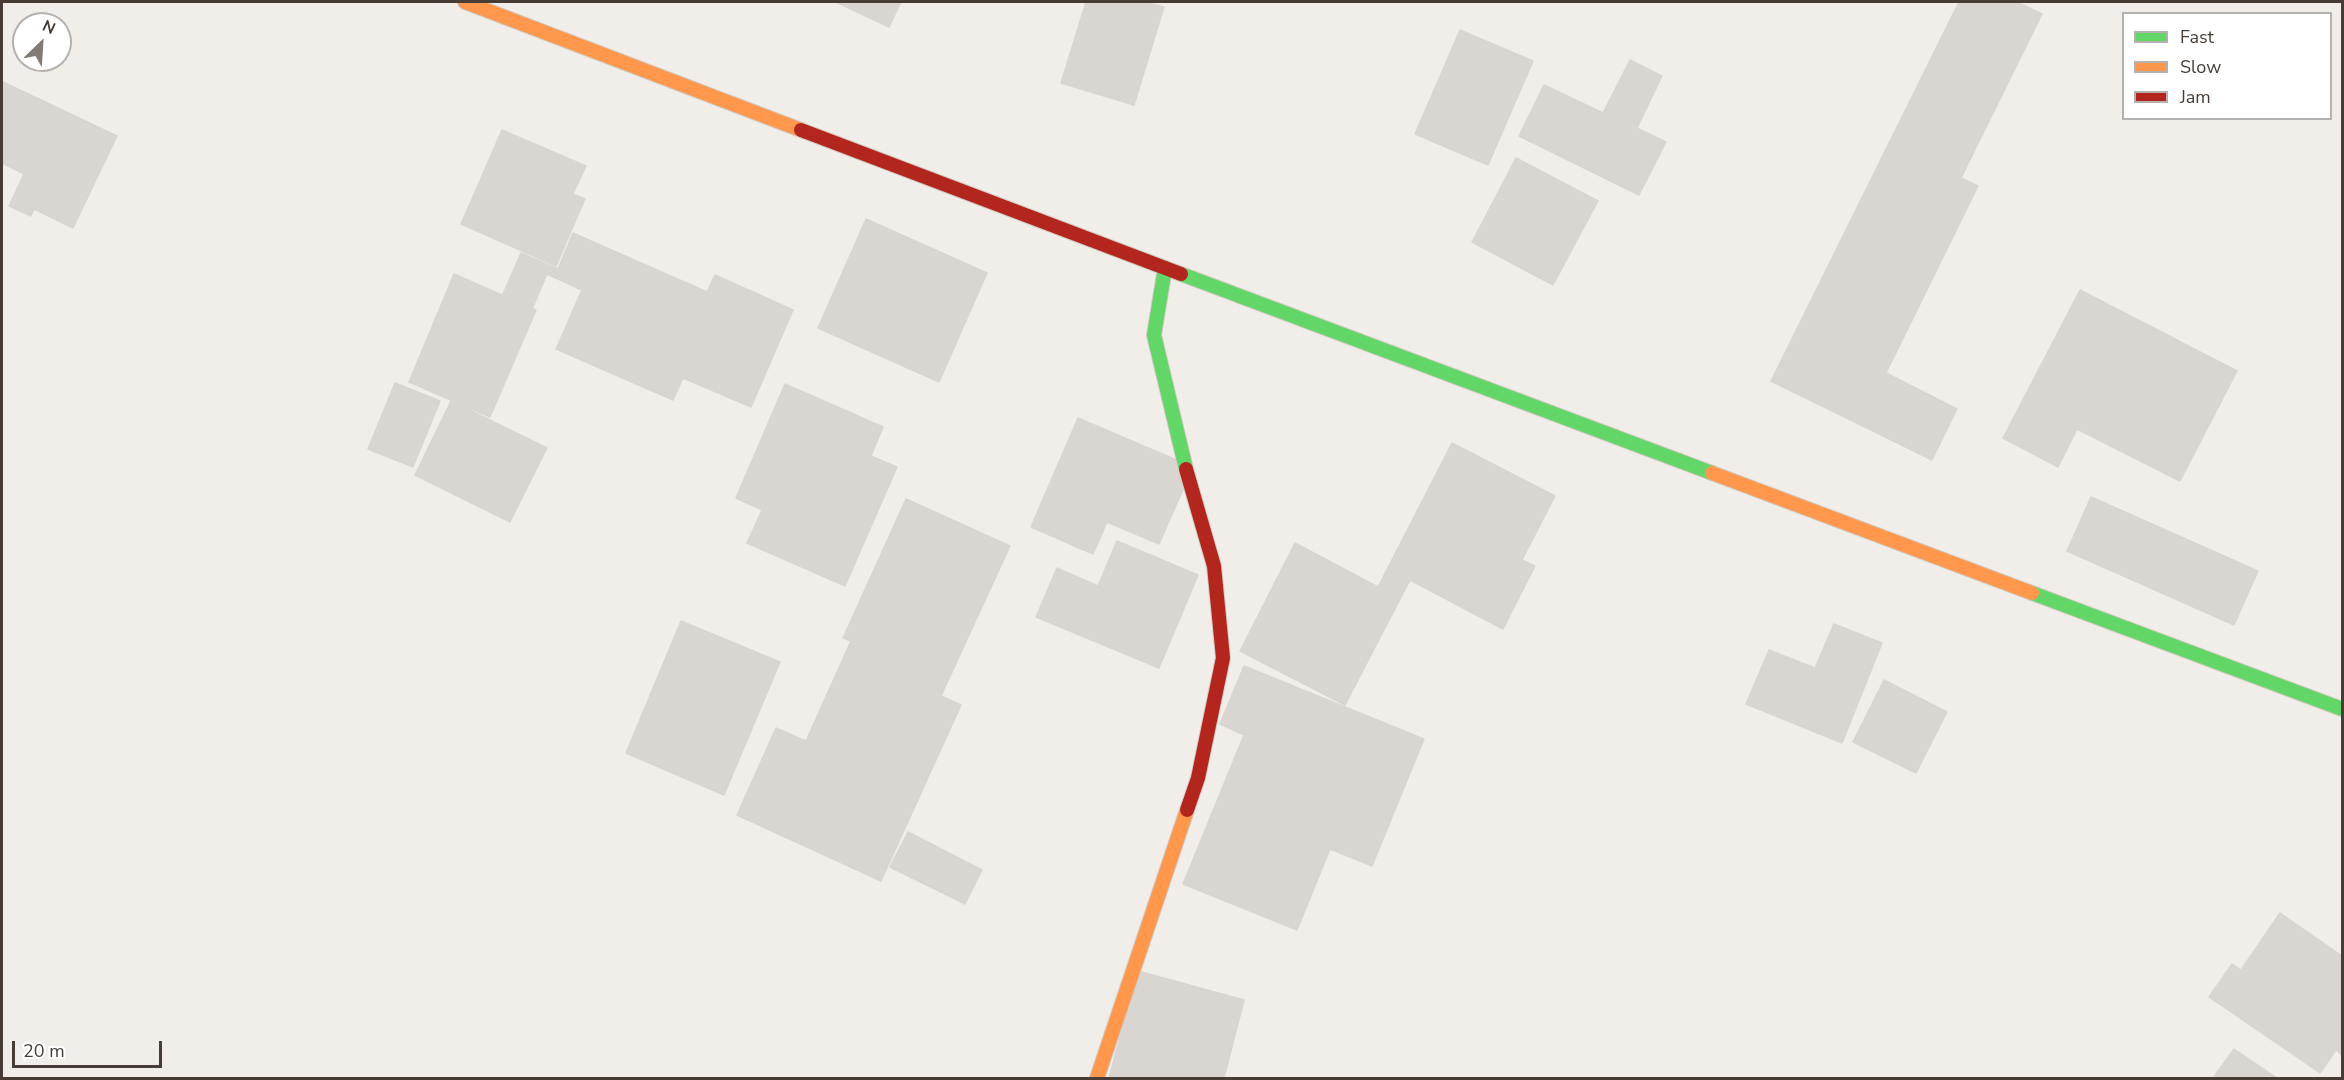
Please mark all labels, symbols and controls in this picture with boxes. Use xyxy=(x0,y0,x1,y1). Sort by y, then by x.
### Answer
north arrow xyxy=(12,12,72,72)
legend xyxy=(2122,12,2332,120)
text: N xyxy=(39,15,59,40)
text: Fast xyxy=(2180,25,2214,49)
text: Slow xyxy=(2180,55,2221,79)
text: Jam xyxy=(2180,85,2211,109)
scale bar xyxy=(15,1029,165,1067)
text: 20 m xyxy=(23,1039,65,1063)

